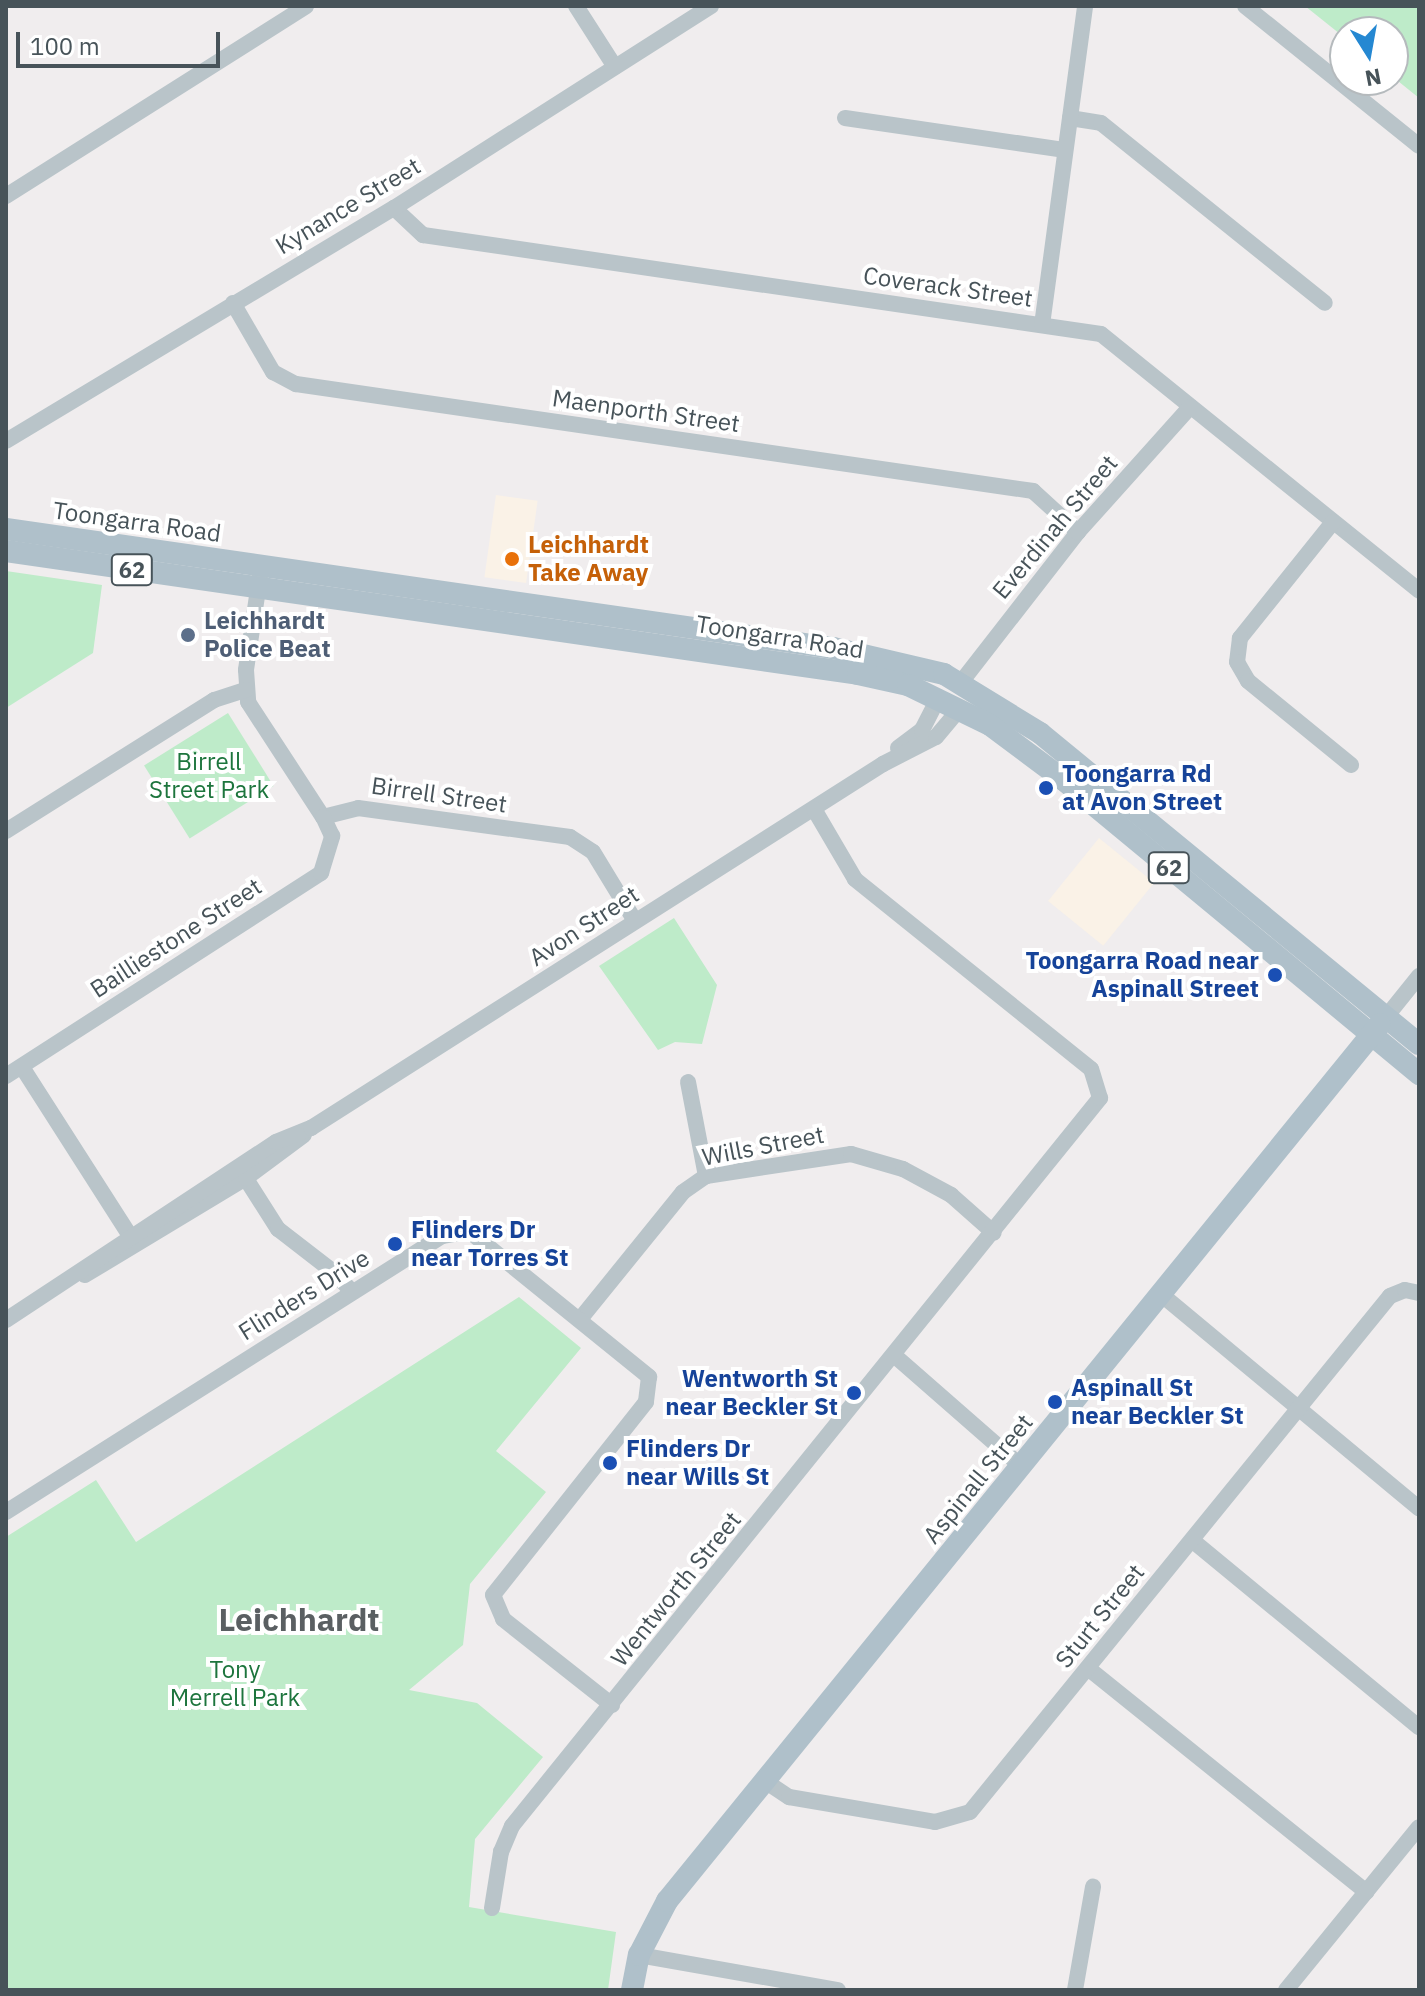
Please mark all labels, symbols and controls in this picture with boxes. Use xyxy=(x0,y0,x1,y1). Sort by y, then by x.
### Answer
scale bar xyxy=(20,16,224,66)
north arrow xyxy=(1329,16,1409,96)
text: 100 m xyxy=(30,30,100,62)
text: N xyxy=(1363,62,1384,94)
street label: Kynance Street xyxy=(270,152,426,260)
street label: Coverack Street xyxy=(861,261,1035,313)
street label: Maenporth Street xyxy=(550,384,742,438)
street label: Everdinah Street xyxy=(986,449,1124,605)
street label: Toongarra Road xyxy=(51,496,223,548)
place label: Leichhardt Take Away xyxy=(528,531,649,587)
marker: Leichhardt Take Away xyxy=(503,550,521,568)
road number: 62 xyxy=(110,552,154,588)
place label: Leichhardt Police Beat xyxy=(204,607,331,663)
street label: Toongarra Road xyxy=(694,610,866,664)
marker: Leichhardt Police Beat xyxy=(179,626,197,644)
park label: Birrell Street Park xyxy=(149,748,269,804)
place label: Toongarra Rd at Avon Street xyxy=(1062,760,1222,816)
street label: Birrell Street xyxy=(369,771,509,819)
marker: Toongarra Rd at Avon Street xyxy=(1037,779,1055,797)
road number: 62 xyxy=(1147,850,1191,886)
street label: Bailliestone Street xyxy=(85,872,267,1004)
street label: Avon Street xyxy=(524,880,644,972)
place label: Toongarra Road near Aspinall Street xyxy=(1026,947,1259,1003)
marker: Toongarra Road near Aspinall Street xyxy=(1266,966,1284,984)
street label: Wills Street xyxy=(700,1120,826,1172)
place label: Flinders Dr near Torres St xyxy=(411,1216,568,1272)
marker: Flinders Dr near Torres St xyxy=(386,1235,404,1253)
street label: Flinders Drive xyxy=(233,1243,375,1347)
place label: Wentworth St near Beckler St xyxy=(665,1365,838,1421)
place label: Aspinall St near Beckler St xyxy=(1071,1374,1244,1430)
marker: Wentworth St near Beckler St xyxy=(845,1384,863,1402)
marker: Aspinall St near Beckler St xyxy=(1046,1393,1064,1411)
street label: Aspinall Street xyxy=(917,1409,1039,1549)
place label: Flinders Dr near Wills St xyxy=(626,1435,769,1491)
marker: Flinders Dr near Wills St xyxy=(601,1454,619,1472)
street label: Wentworth Street xyxy=(605,1506,747,1672)
street label: Sturt Street xyxy=(1050,1558,1150,1674)
district label: Leichhardt xyxy=(218,1600,380,1638)
park label: Tony Merrell Park xyxy=(170,1656,300,1712)

